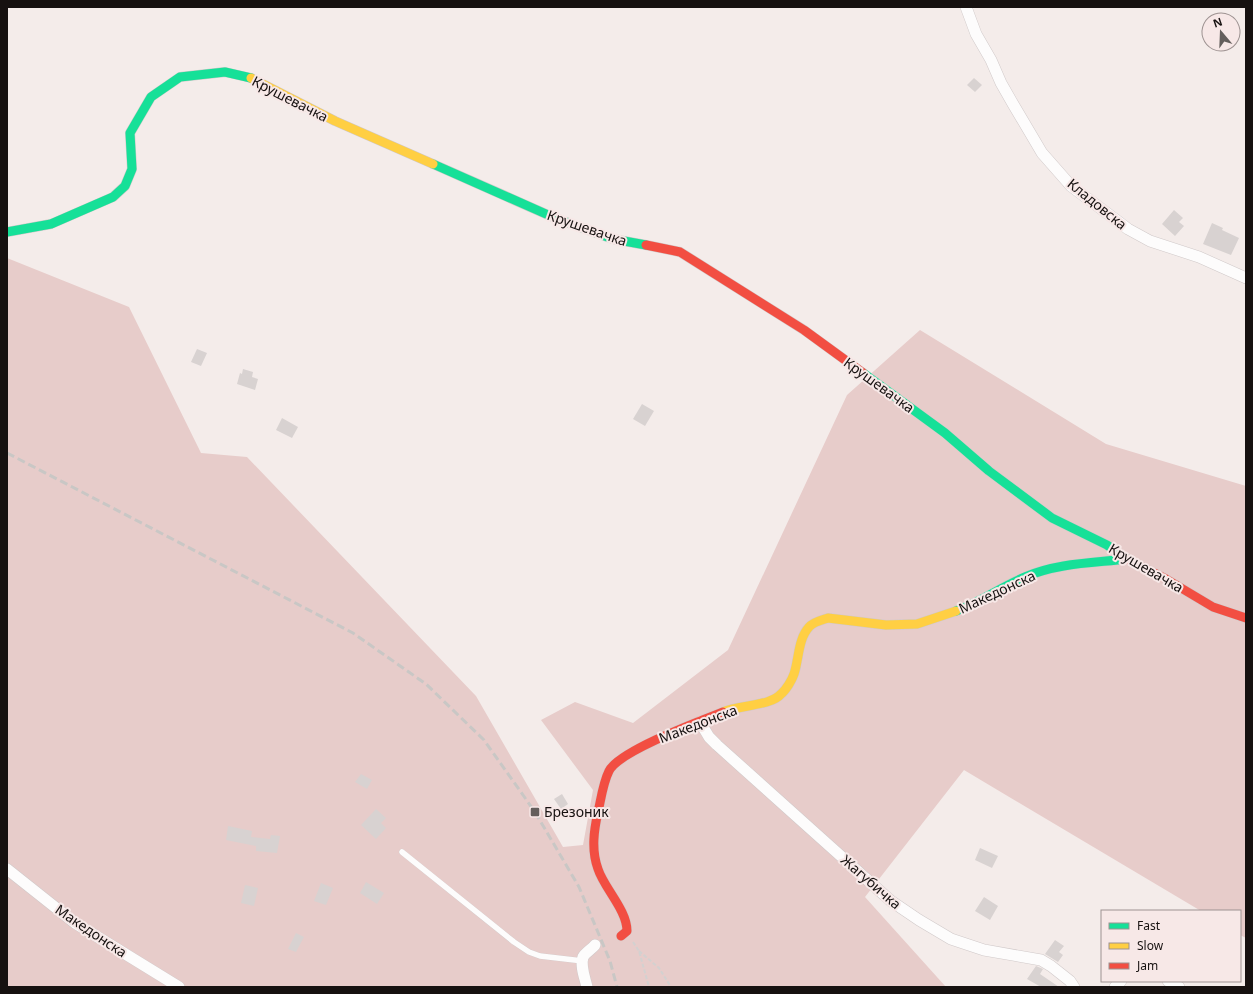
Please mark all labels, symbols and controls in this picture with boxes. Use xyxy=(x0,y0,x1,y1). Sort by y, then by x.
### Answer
north arrow xyxy=(1201,12,1241,52)
text: N xyxy=(1211,14,1224,31)
street label: Крушевачка xyxy=(249,71,332,126)
street label: Кладовска xyxy=(1064,174,1131,233)
street label: Крушевачка xyxy=(545,205,630,250)
street label: Крушевачка xyxy=(840,352,918,417)
street label: Крушевачка xyxy=(1106,539,1187,597)
street label: Македонска xyxy=(955,566,1038,618)
street label: Македонска xyxy=(656,700,740,747)
place label: Брезоник xyxy=(544,802,609,821)
marker: Брезоник xyxy=(529,806,541,818)
street label: Жагубичка xyxy=(837,850,905,913)
street label: Македонска xyxy=(52,900,131,962)
legend xyxy=(1101,910,1241,982)
text: Fast xyxy=(1137,917,1161,934)
text: Slow xyxy=(1137,937,1164,954)
text: Jam xyxy=(1136,957,1158,974)

